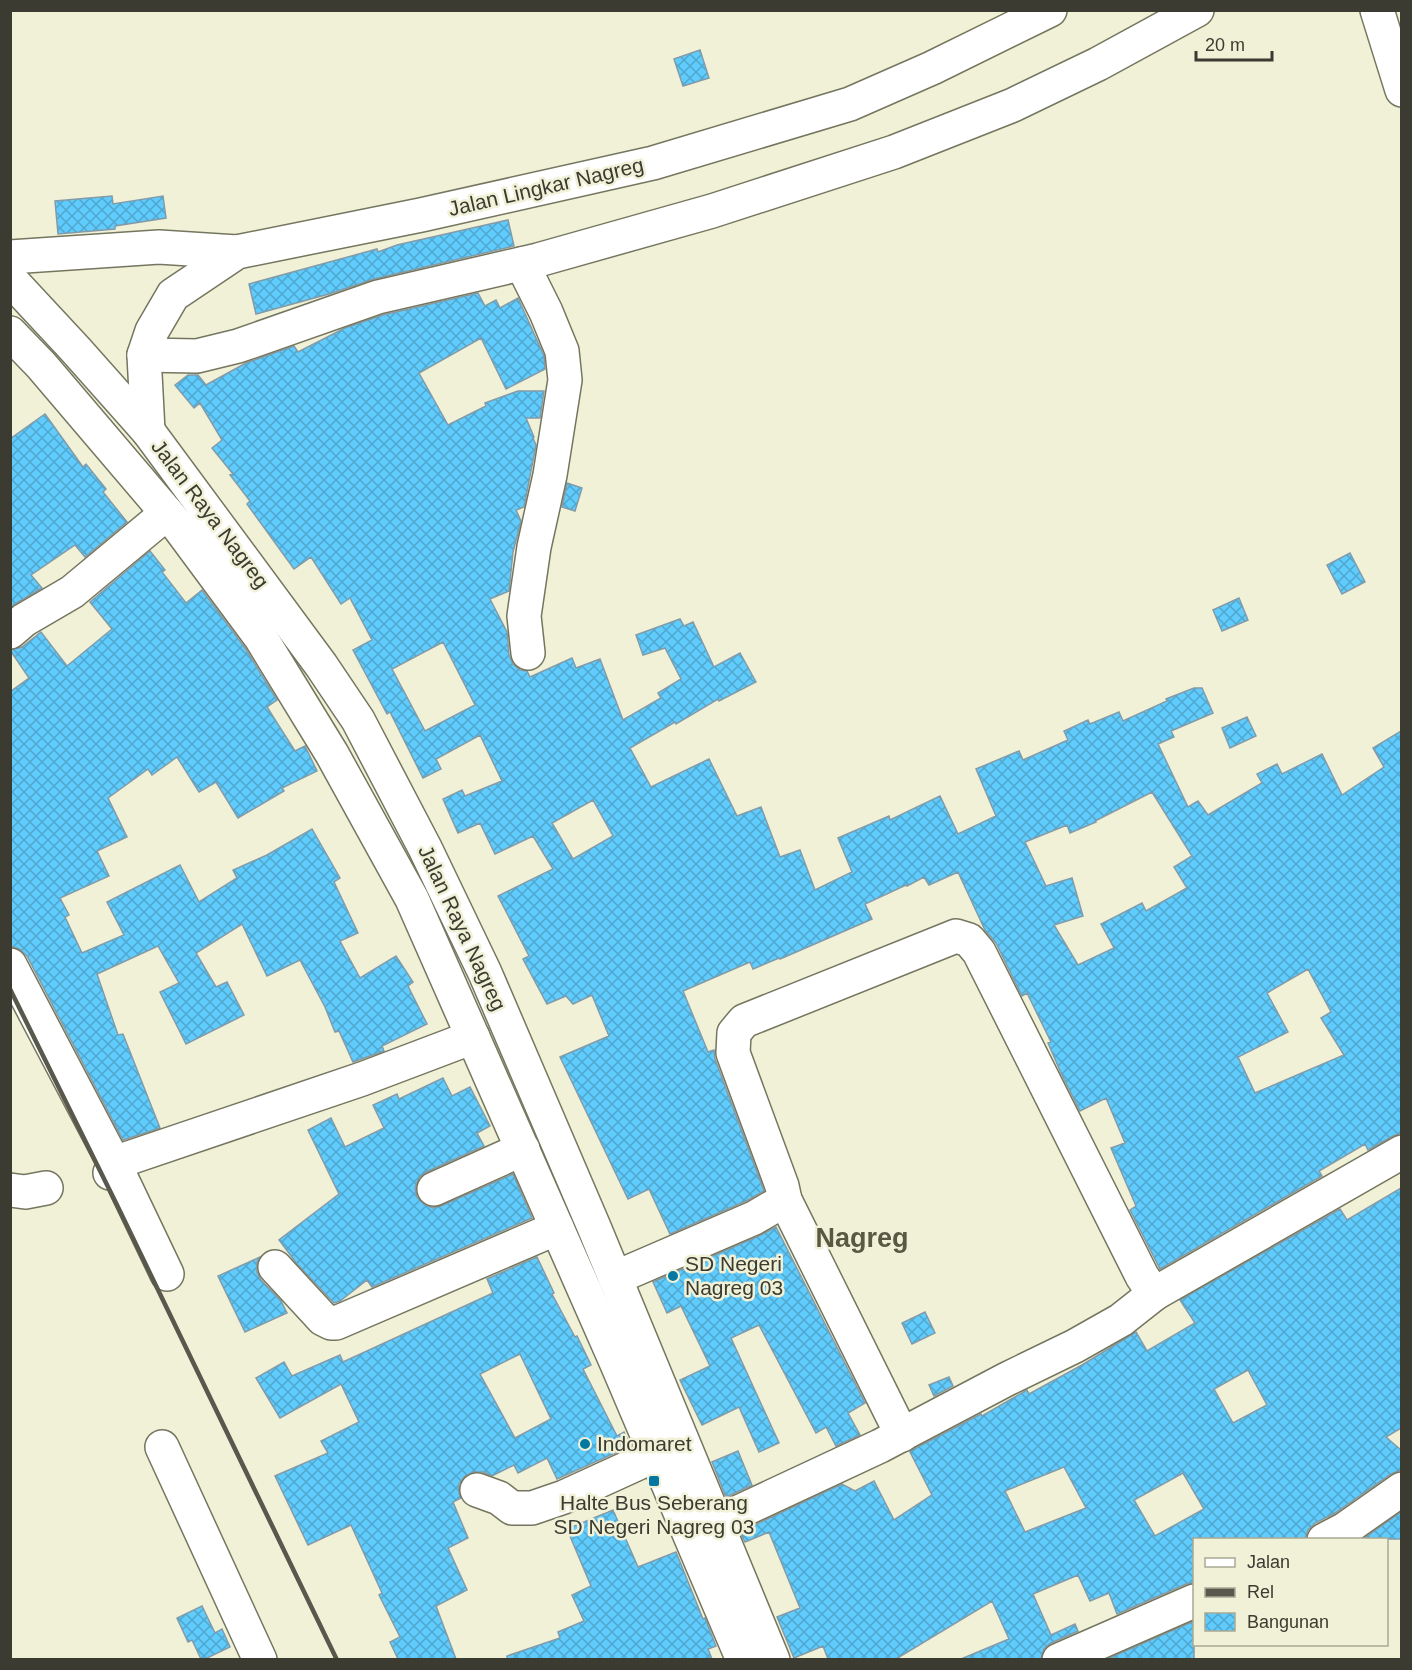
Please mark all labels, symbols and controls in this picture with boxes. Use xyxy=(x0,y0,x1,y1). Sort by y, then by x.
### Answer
scale bar xyxy=(1196,24,1272,62)
text: 20 m xyxy=(1205,35,1245,55)
street label: Jalan Lingkar Nagreg xyxy=(446,153,646,220)
street label: Jalan Raya Nagreg xyxy=(147,435,274,592)
street label: Jalan Raya Nagreg xyxy=(414,841,511,1014)
district label: Nagreg xyxy=(815,1223,909,1253)
place label: SD Negeri Nagreg 03 xyxy=(685,1252,783,1299)
marker: SD Negeri Nagreg 03 xyxy=(666,1269,680,1283)
place label: Indomaret xyxy=(597,1432,692,1455)
marker: Indomaret xyxy=(578,1437,592,1451)
marker: Halte Bus Seberang SD Negeri Nagreg 03 xyxy=(647,1474,661,1488)
place label: Halte Bus Seberang SD Negeri Nagreg 03 xyxy=(554,1491,754,1538)
legend xyxy=(1193,1538,1388,1646)
text: Jalan xyxy=(1247,1552,1290,1572)
text: Rel xyxy=(1247,1582,1274,1602)
text: Bangunan xyxy=(1247,1612,1329,1632)

